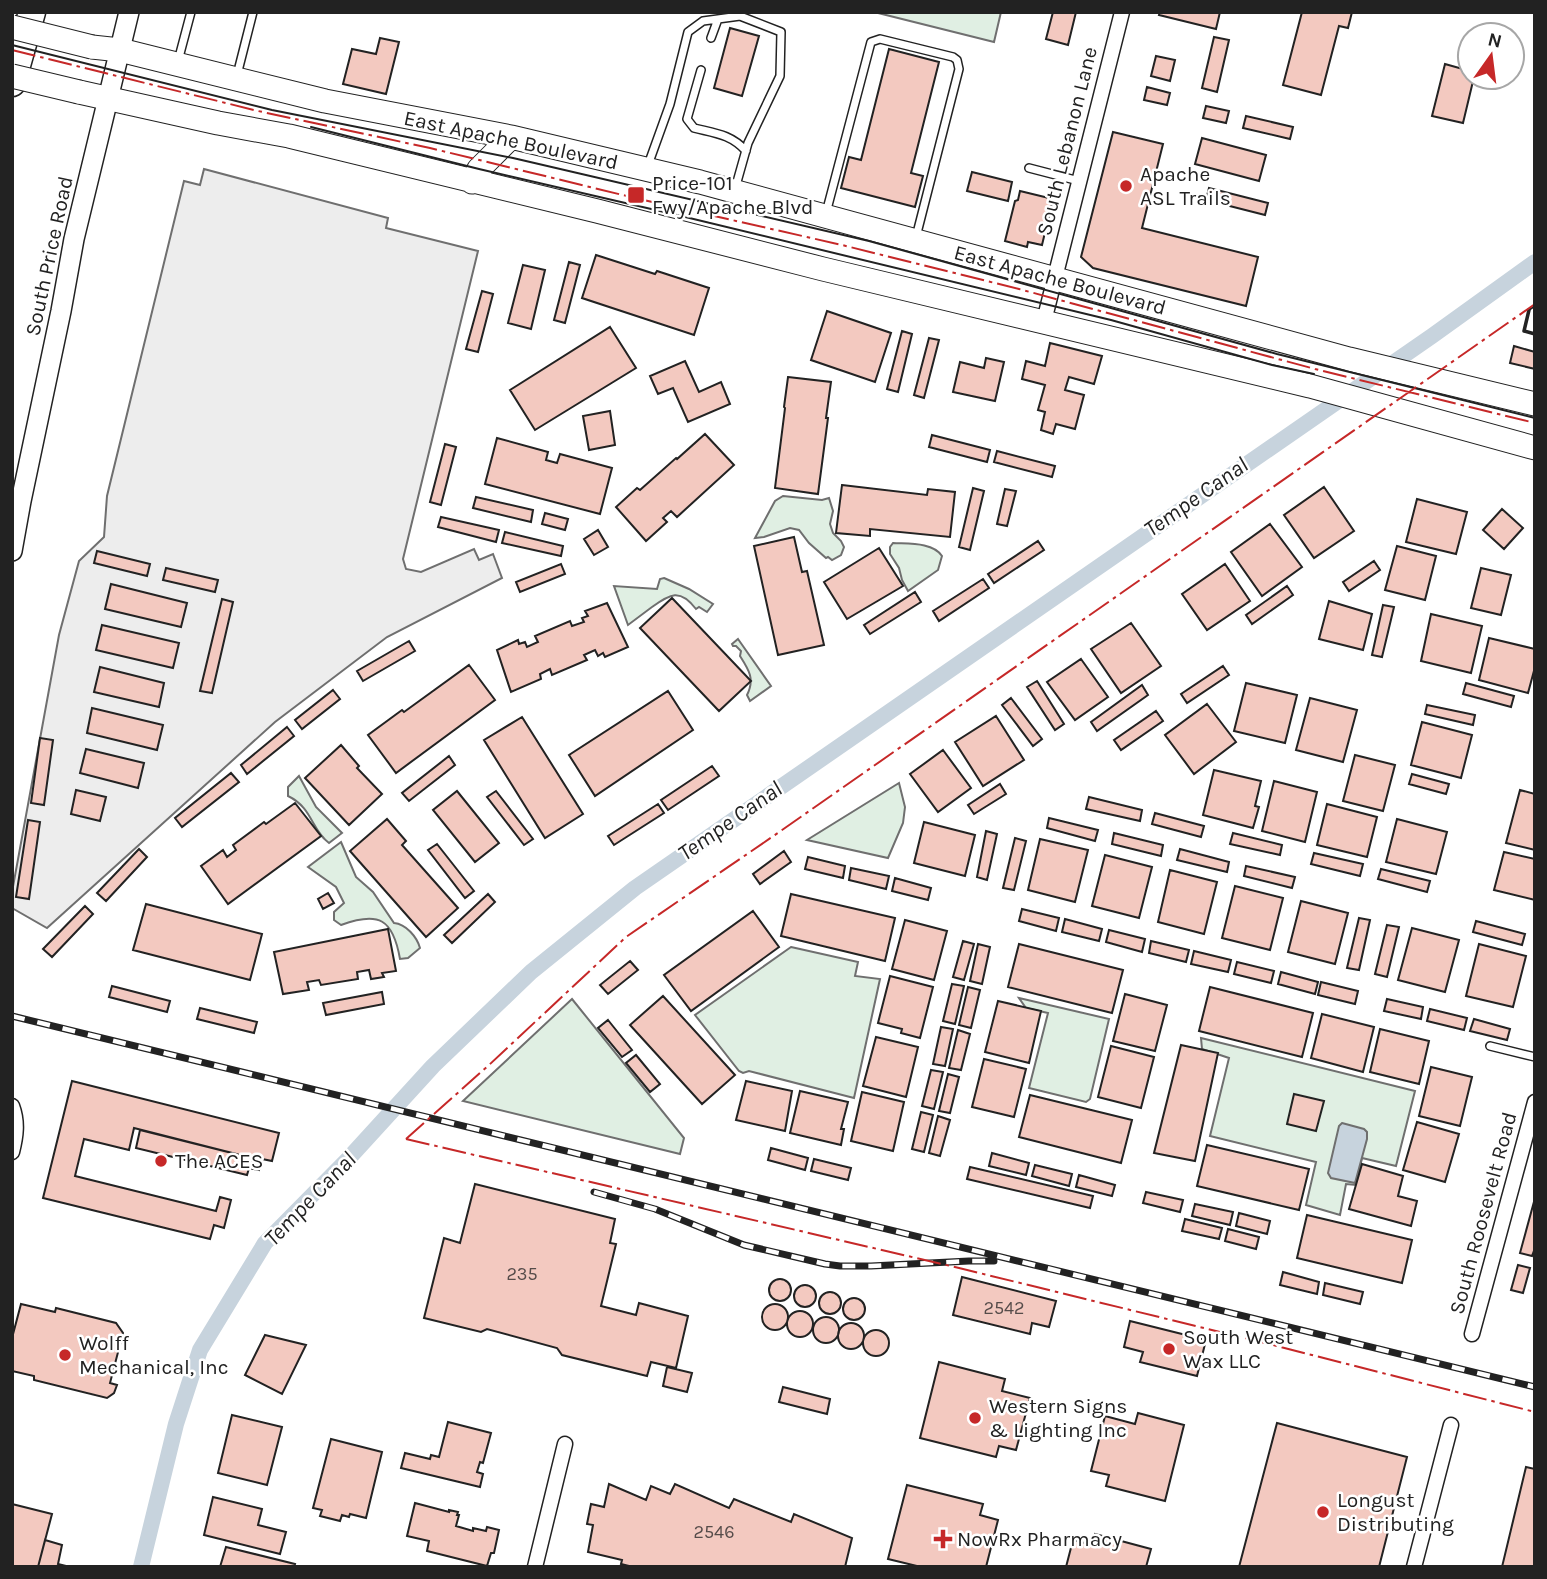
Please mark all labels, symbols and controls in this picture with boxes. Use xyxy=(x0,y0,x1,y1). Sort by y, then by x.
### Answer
north arrow xyxy=(1456,21,1526,91)
text: N xyxy=(1486,28,1504,53)
street label: South Lebanon Lane xyxy=(1032,44,1102,238)
street label: East Apache Boulevard xyxy=(402,106,620,174)
place label: Apache ASL Trails xyxy=(1140,162,1231,210)
place label: Price-101 Fwy/Apache Blvd xyxy=(652,171,813,219)
street label: South Price Road xyxy=(20,174,78,338)
marker: Apache ASL Trails xyxy=(1118,178,1134,194)
marker: Price-101 Fwy/Apache Blvd xyxy=(626,185,646,205)
street label: East Apache Boulevard xyxy=(951,240,1169,320)
water label: Tempe Canal xyxy=(1139,451,1253,543)
water label: Tempe Canal xyxy=(673,775,787,867)
street label: South Roosevelt Road xyxy=(1444,1109,1522,1317)
water label: Tempe Canal xyxy=(258,1146,362,1252)
place label: The ACES xyxy=(175,1149,263,1173)
marker: The ACES xyxy=(153,1153,169,1169)
house number: 235 xyxy=(506,1263,538,1285)
house number: 2542 xyxy=(983,1297,1025,1319)
place label: South West Wax LLC xyxy=(1183,1325,1293,1373)
place label: Wolff Mechanical, Inc xyxy=(79,1331,229,1379)
marker: South West Wax LLC xyxy=(1161,1341,1177,1357)
marker: Wolff Mechanical, Inc xyxy=(57,1347,73,1363)
place label: Western Signs & Lighting Inc xyxy=(989,1394,1127,1442)
marker: Western Signs & Lighting Inc xyxy=(967,1410,983,1426)
place label: Longust Distributing xyxy=(1337,1488,1454,1536)
marker: Longust Distributing xyxy=(1315,1504,1331,1520)
house number: 2546 xyxy=(694,1521,734,1543)
place label: NowRx Pharmacy xyxy=(957,1527,1122,1551)
marker: NowRx Pharmacy xyxy=(935,1531,951,1547)

